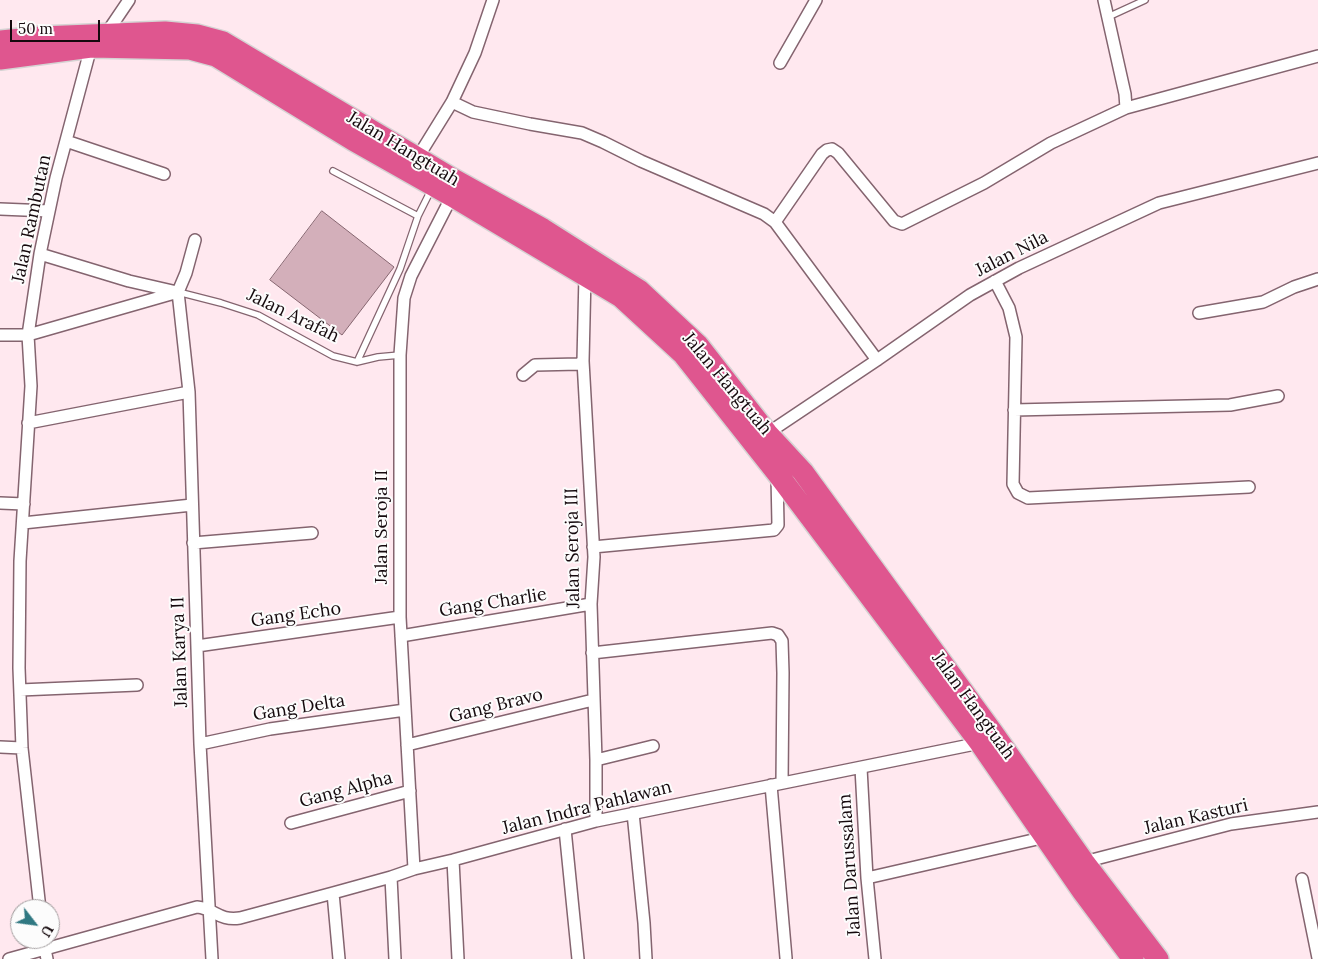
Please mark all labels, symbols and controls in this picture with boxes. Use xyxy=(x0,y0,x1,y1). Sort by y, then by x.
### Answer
scale bar xyxy=(12,10,102,42)
text: 50 m xyxy=(18,19,53,38)
street label: Jalan Hangtuah xyxy=(343,107,463,191)
street label: Jalan Rambutan xyxy=(8,153,56,285)
street label: Jalan Nila xyxy=(972,227,1052,281)
street label: Jalan Arafah xyxy=(243,284,343,348)
street label: Jalan Hangtuah xyxy=(678,328,776,440)
street label: Jalan Seroja II xyxy=(371,470,393,584)
street label: Jalan Seroja III xyxy=(561,488,585,608)
street label: Gang Charlie xyxy=(438,584,548,622)
street label: Jalan Karya II xyxy=(167,596,193,708)
street label: Gang Echo xyxy=(250,598,342,632)
street label: Jalan Hangtuah xyxy=(927,648,1019,764)
street label: Gang Bravo xyxy=(447,684,545,728)
street label: Gang Delta xyxy=(251,690,347,726)
street label: Gang Alpha xyxy=(297,767,395,813)
street label: Jalan Indra Pahlawan xyxy=(500,776,674,840)
street label: Jalan Darussalam xyxy=(834,793,866,937)
street label: Jalan Kasturi xyxy=(1142,795,1250,839)
north arrow xyxy=(10,899,60,949)
text: U xyxy=(37,922,58,940)

